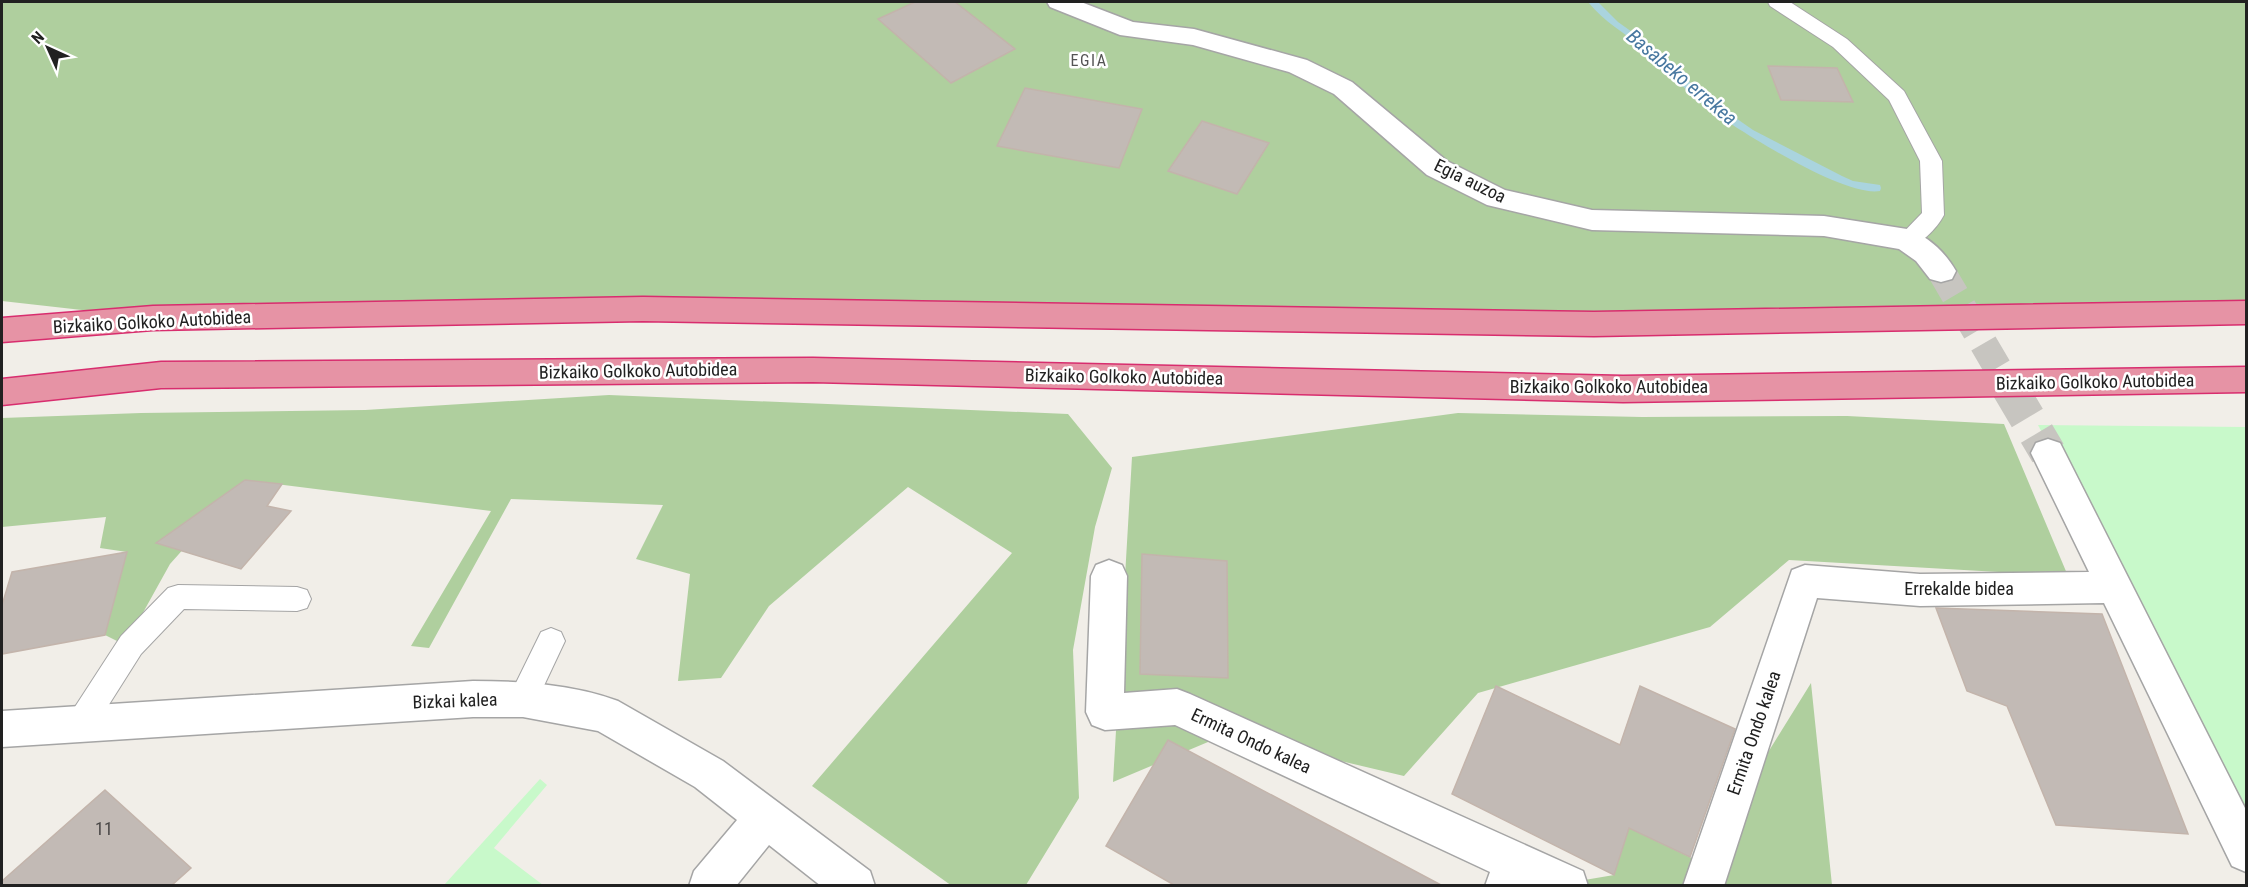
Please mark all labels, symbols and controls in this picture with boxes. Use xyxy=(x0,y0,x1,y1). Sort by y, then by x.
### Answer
north arrow xyxy=(18,18,78,78)
water label: Basabeko errekea xyxy=(1622,24,1742,130)
text: N xyxy=(28,28,48,48)
district label: EGIA xyxy=(1071,51,1107,70)
street label: Egia auzoa xyxy=(1431,154,1510,207)
street label: Bizkaiko Golkoko Autobidea xyxy=(52,306,252,337)
street label: Bizkaiko Golkoko Autobidea xyxy=(539,358,737,383)
street label: Bizkaiko Golkoko Autobidea xyxy=(1025,364,1223,389)
street label: Bizkaiko Golkoko Autobidea xyxy=(1996,369,2194,394)
street label: Bizkaiko Golkoko Autobidea xyxy=(1510,376,1708,397)
street label: Errekalde bidea xyxy=(1904,578,2014,599)
street label: Ermita Ondo kalea xyxy=(1722,668,1785,798)
street label: Bizkai kalea xyxy=(412,689,498,712)
street label: Ermita Ondo kalea xyxy=(1188,704,1314,777)
house number: 11 xyxy=(95,818,113,839)

